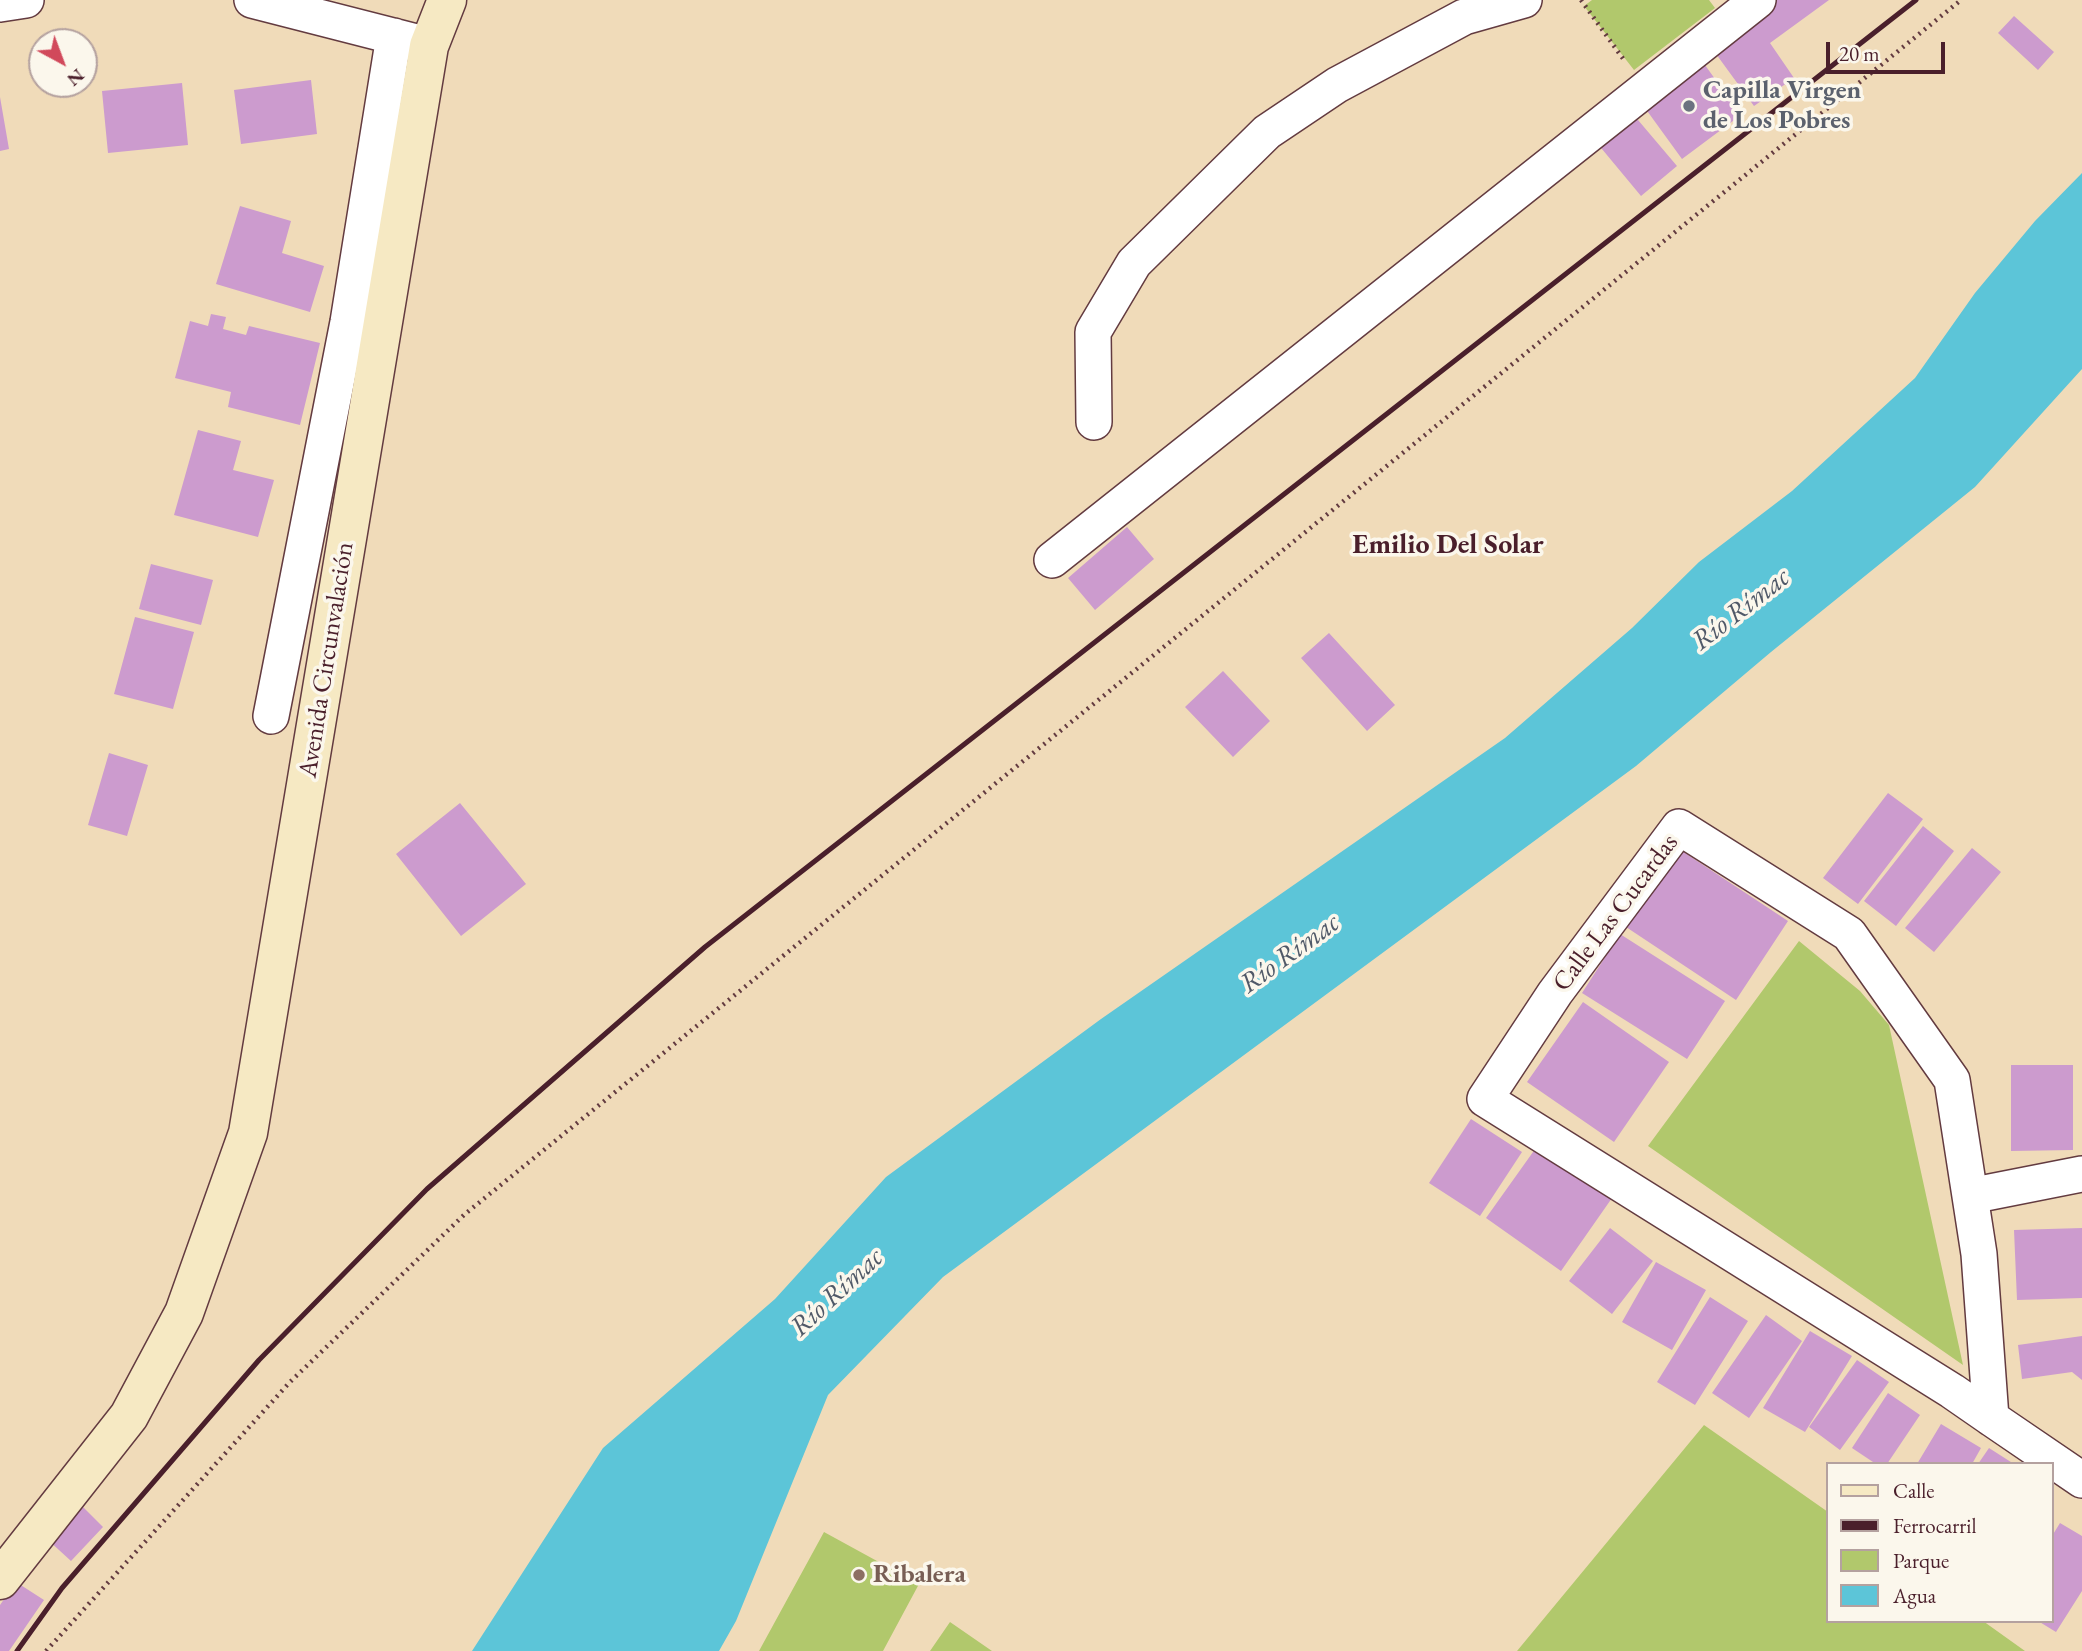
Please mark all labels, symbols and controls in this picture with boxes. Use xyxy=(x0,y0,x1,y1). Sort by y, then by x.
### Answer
north arrow xyxy=(28,28,98,98)
scale bar xyxy=(1830,28,1949,72)
text: 20 m xyxy=(1839,40,1880,67)
text: N xyxy=(62,63,90,92)
place label: Capilla Virgen de Los Pobres xyxy=(1703,75,1861,136)
marker: Capilla Virgen de Los Pobres xyxy=(1681,98,1697,114)
district label: Emilio Del Solar xyxy=(1352,528,1544,562)
street label: Avenida Circunvalación xyxy=(293,540,361,780)
water label: Río Rímac xyxy=(1685,561,1797,659)
street label: Calle Las Cucardas xyxy=(1547,828,1685,998)
water label: Río Rímac xyxy=(1234,907,1346,1001)
water label: Río Rímac xyxy=(784,1242,890,1344)
legend xyxy=(1826,1462,2054,1623)
text: Calle xyxy=(1893,1477,1935,1504)
text: Ferrocarril xyxy=(1893,1512,1977,1539)
text: Parque xyxy=(1893,1547,1949,1574)
place label: Ribalera xyxy=(873,1559,966,1591)
marker: Ribalera xyxy=(851,1567,867,1583)
text: Agua xyxy=(1893,1582,1936,1609)

